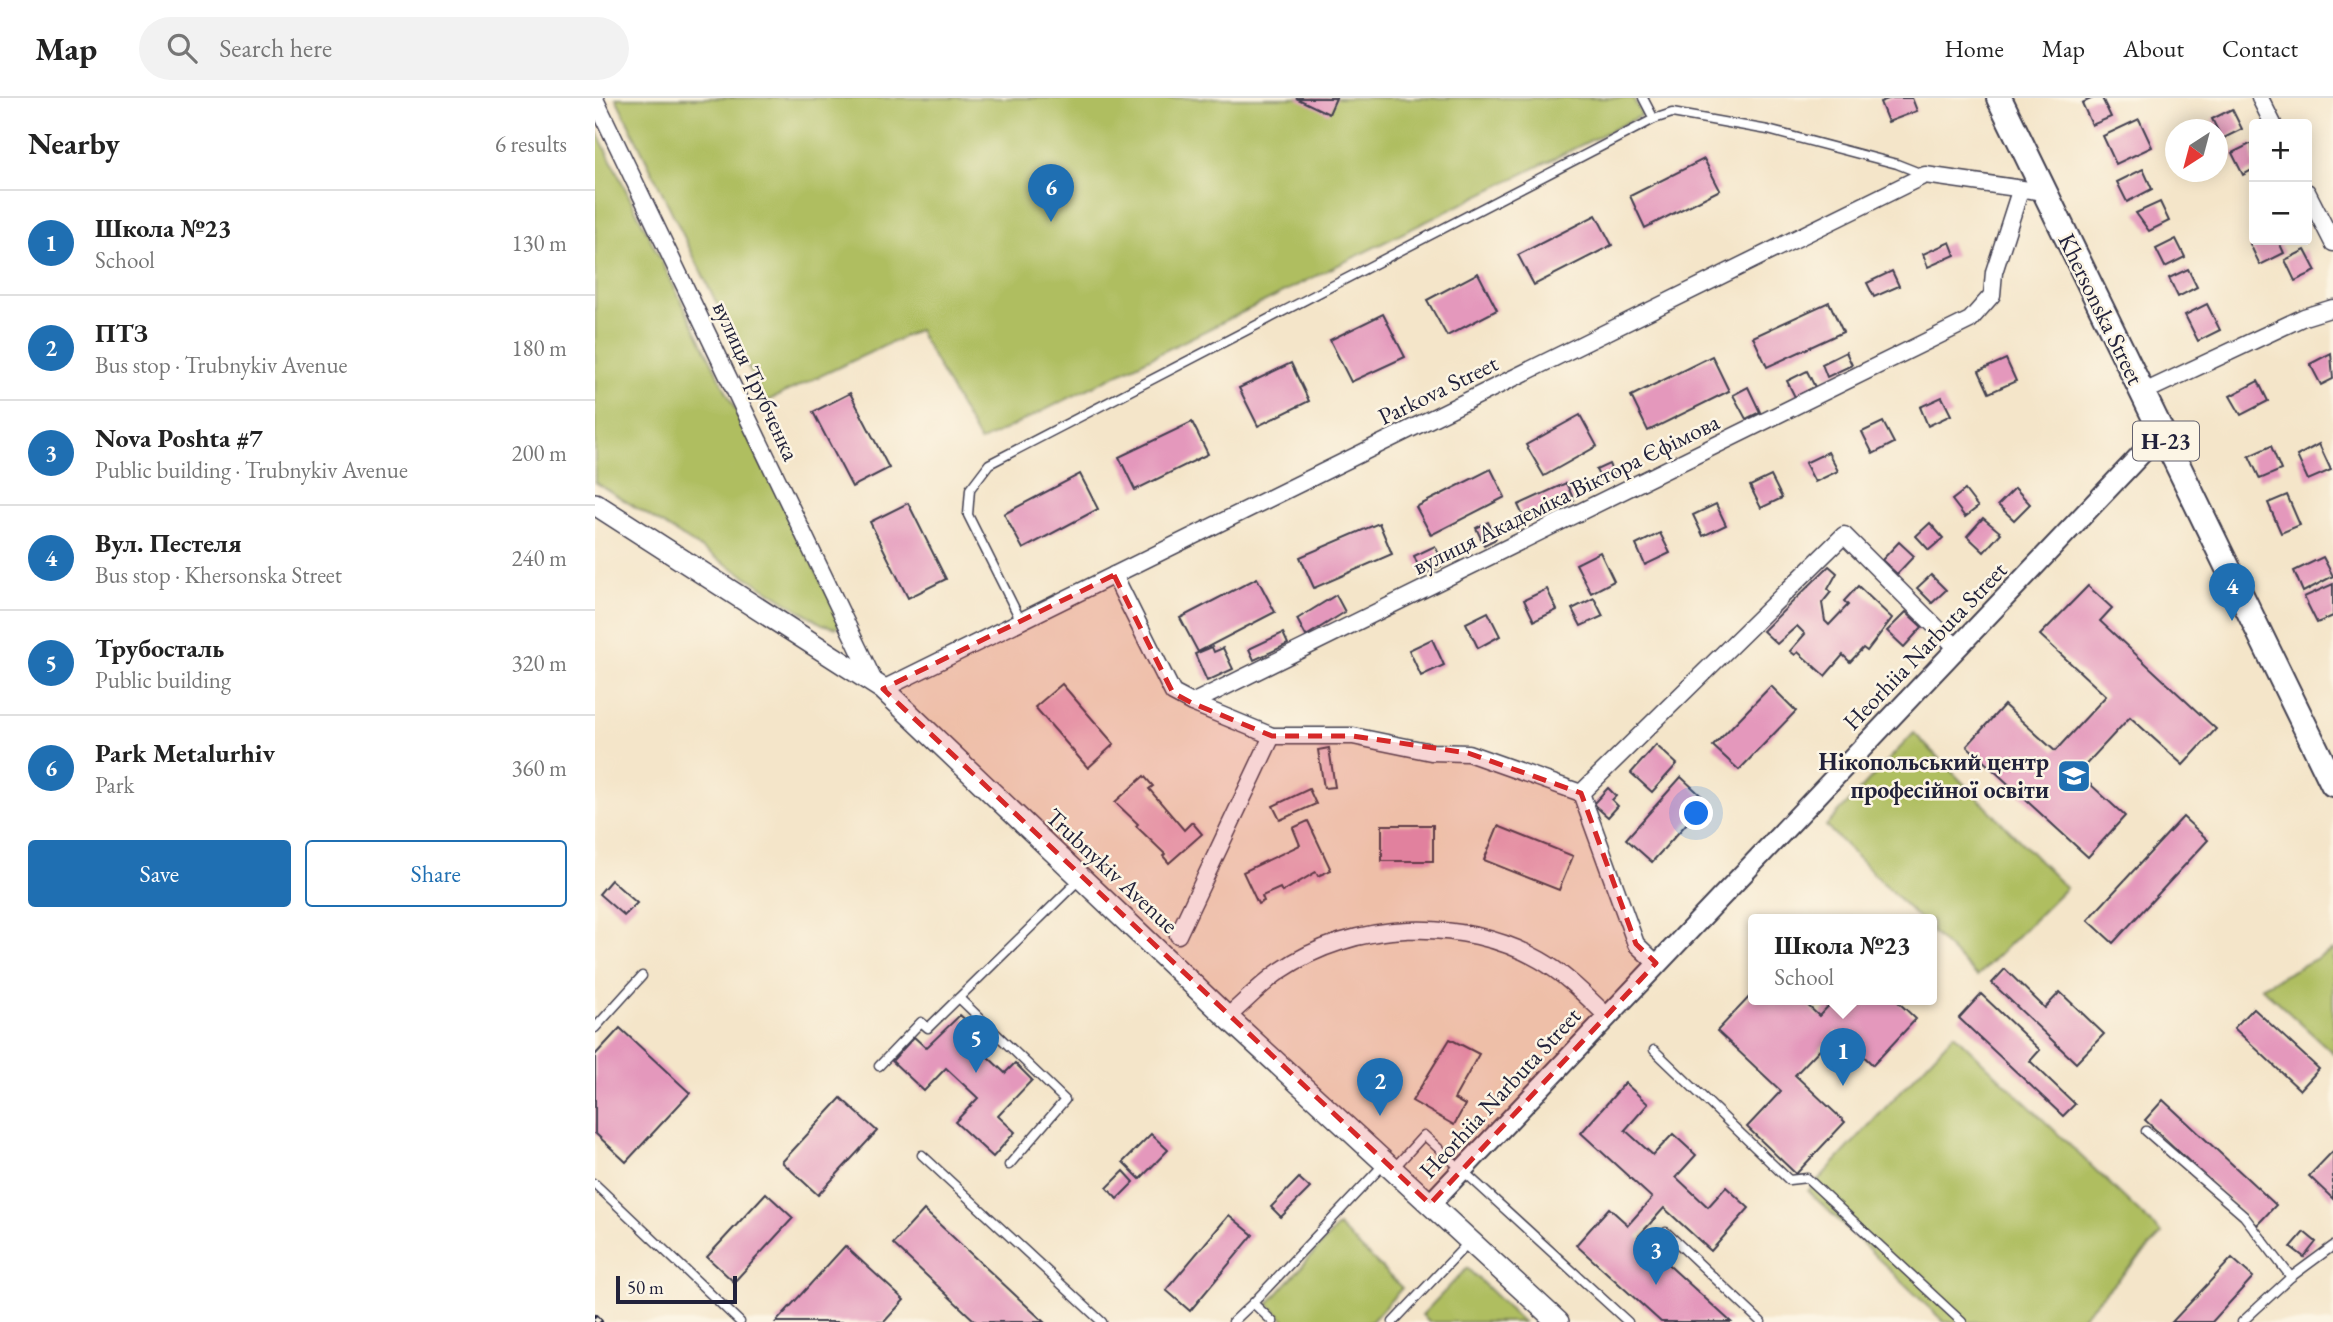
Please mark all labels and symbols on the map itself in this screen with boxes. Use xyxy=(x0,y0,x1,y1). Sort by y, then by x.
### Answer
north arrow xyxy=(2165,119,2228,182)
pin: 6 xyxy=(1028,164,1074,222)
street label: Khersonska Street xyxy=(2051,228,2152,390)
street label: вулиця Трубченка xyxy=(706,296,807,466)
street label: Parkova Street xyxy=(1373,347,1503,432)
street label: вулиця Академіка Віктора Єфімова xyxy=(1407,405,1725,581)
road number: Н-23 xyxy=(2133,422,2199,460)
street label: Heorhiia Narbuta Street xyxy=(1836,554,2014,737)
pin: 4 xyxy=(2209,563,2255,621)
place label: Нікопольський центр професійної освіти xyxy=(1818,746,2049,805)
school or university icon: Нікопольський центр професійної освіти xyxy=(2055,757,2093,795)
your location xyxy=(1679,796,1713,830)
street label: Trubnykiv Avenue xyxy=(1040,801,1185,940)
street label: Heorhiia Narbuta Street xyxy=(1412,1000,1587,1185)
pin: 5 xyxy=(953,1015,999,1073)
pin: 1 xyxy=(1820,1028,1866,1086)
pin: 2 xyxy=(1357,1058,1403,1116)
pin: 3 xyxy=(1633,1227,1679,1285)
scale bar xyxy=(616,1273,737,1305)

